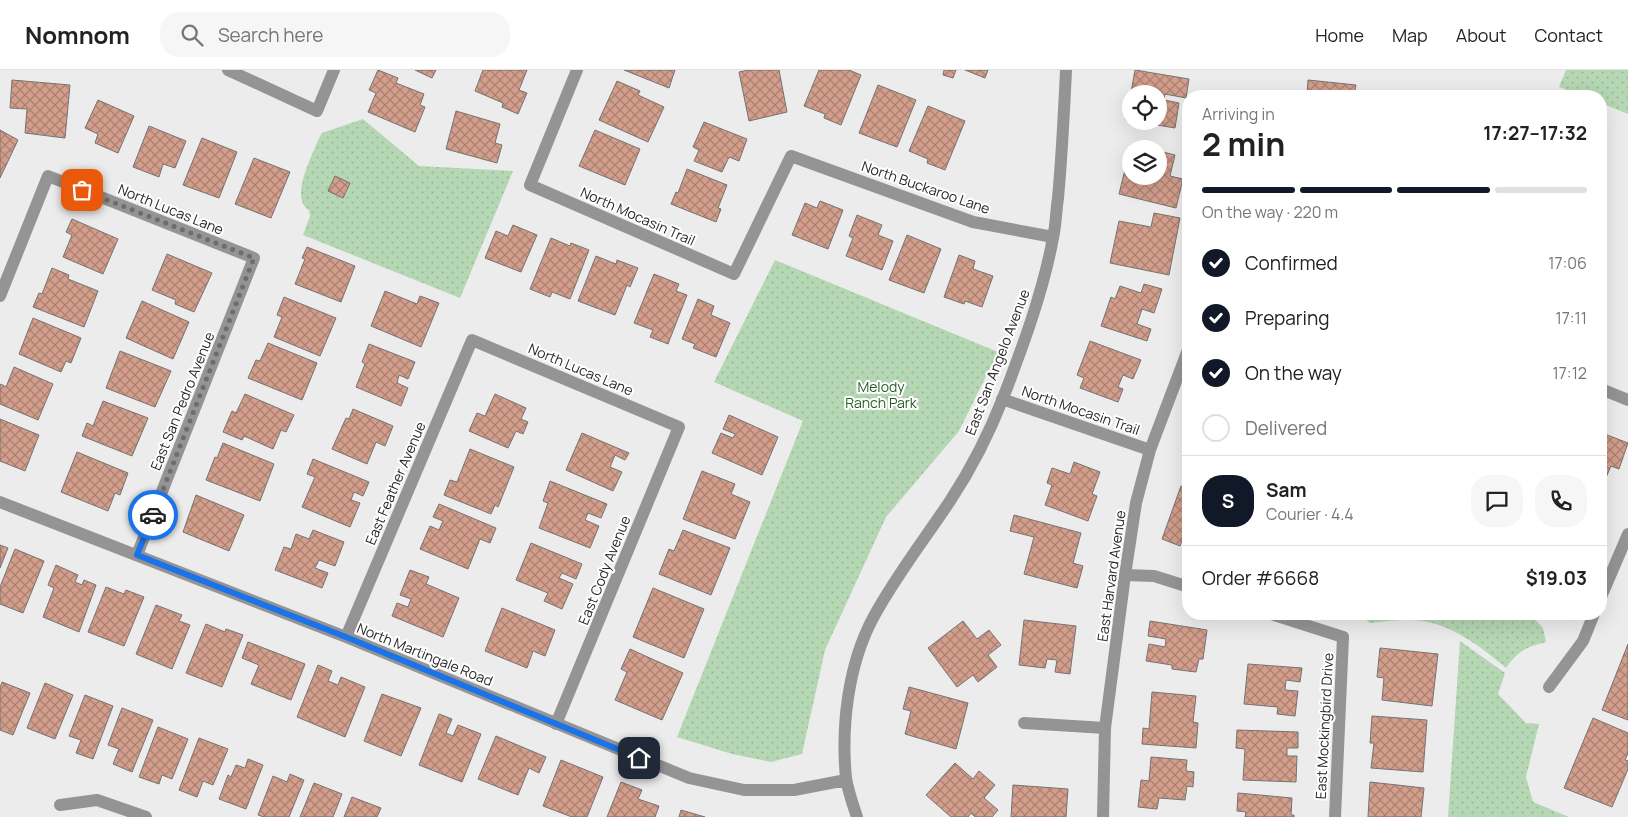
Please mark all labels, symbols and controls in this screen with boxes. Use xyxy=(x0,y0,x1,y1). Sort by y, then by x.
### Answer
search box xyxy=(160,12,510,57)
text: Nomnom xyxy=(25,18,130,51)
icon: search xyxy=(178,21,206,49)
text: Search here xyxy=(218,22,323,48)
text: Home xyxy=(1315,23,1364,47)
text: Map xyxy=(1392,23,1428,47)
text: About xyxy=(1456,23,1506,47)
text: Contact xyxy=(1534,23,1603,47)
map controls xyxy=(1122,85,1167,185)
button: locate xyxy=(1122,85,1167,130)
text: Arriving in xyxy=(1202,103,1275,125)
text: 17:27–17:32 xyxy=(1483,120,1587,146)
text: 2 min xyxy=(1202,122,1285,166)
button: layers xyxy=(1122,140,1167,185)
street label: North Buckaroo Lane xyxy=(859,156,993,218)
pin xyxy=(61,169,103,211)
icon: bag xyxy=(68,176,96,204)
street label: North Lucas Lane xyxy=(115,179,227,239)
street label: North Mocasin Trail xyxy=(578,182,698,250)
text: On the way · 220 m xyxy=(1202,201,1338,223)
icon: check xyxy=(1202,249,1230,277)
text: Confirmed xyxy=(1245,250,1338,276)
text: 17:06 xyxy=(1548,252,1587,274)
street label: East San Angelo Avenue xyxy=(960,286,1034,438)
icon: check xyxy=(1202,304,1230,332)
text: Preparing xyxy=(1245,305,1330,331)
text: 17:11 xyxy=(1555,307,1587,329)
street label: East San Pedro Avenue xyxy=(146,329,218,473)
street label: North Lucas Lane xyxy=(526,338,636,400)
icon: check xyxy=(1202,359,1230,387)
text: On the way xyxy=(1245,360,1342,386)
text: 17:12 xyxy=(1553,362,1587,384)
park label: Melody Ranch Park xyxy=(845,377,918,412)
street label: North Mocasin Trail xyxy=(1019,381,1143,439)
text: Delivered xyxy=(1245,415,1327,441)
street label: East Feather Avenue xyxy=(360,419,430,547)
button: chat xyxy=(1471,475,1523,527)
button: phone xyxy=(1535,475,1587,527)
text: Sam xyxy=(1266,477,1307,503)
text: S xyxy=(1222,488,1234,514)
courier xyxy=(128,490,178,540)
icon: car xyxy=(139,501,167,529)
text: Courier · 4.4 xyxy=(1266,503,1354,525)
street label: East Harvard Avenue xyxy=(1092,509,1130,643)
street label: East Cody Avenue xyxy=(573,513,635,627)
text: Order #6668 xyxy=(1202,565,1319,591)
text: $19.03 xyxy=(1526,565,1587,591)
street label: North Martingale Road xyxy=(354,618,496,690)
street label: East Mockingbird Drive xyxy=(1311,652,1337,800)
pin xyxy=(618,737,660,779)
icon: home xyxy=(625,744,653,772)

